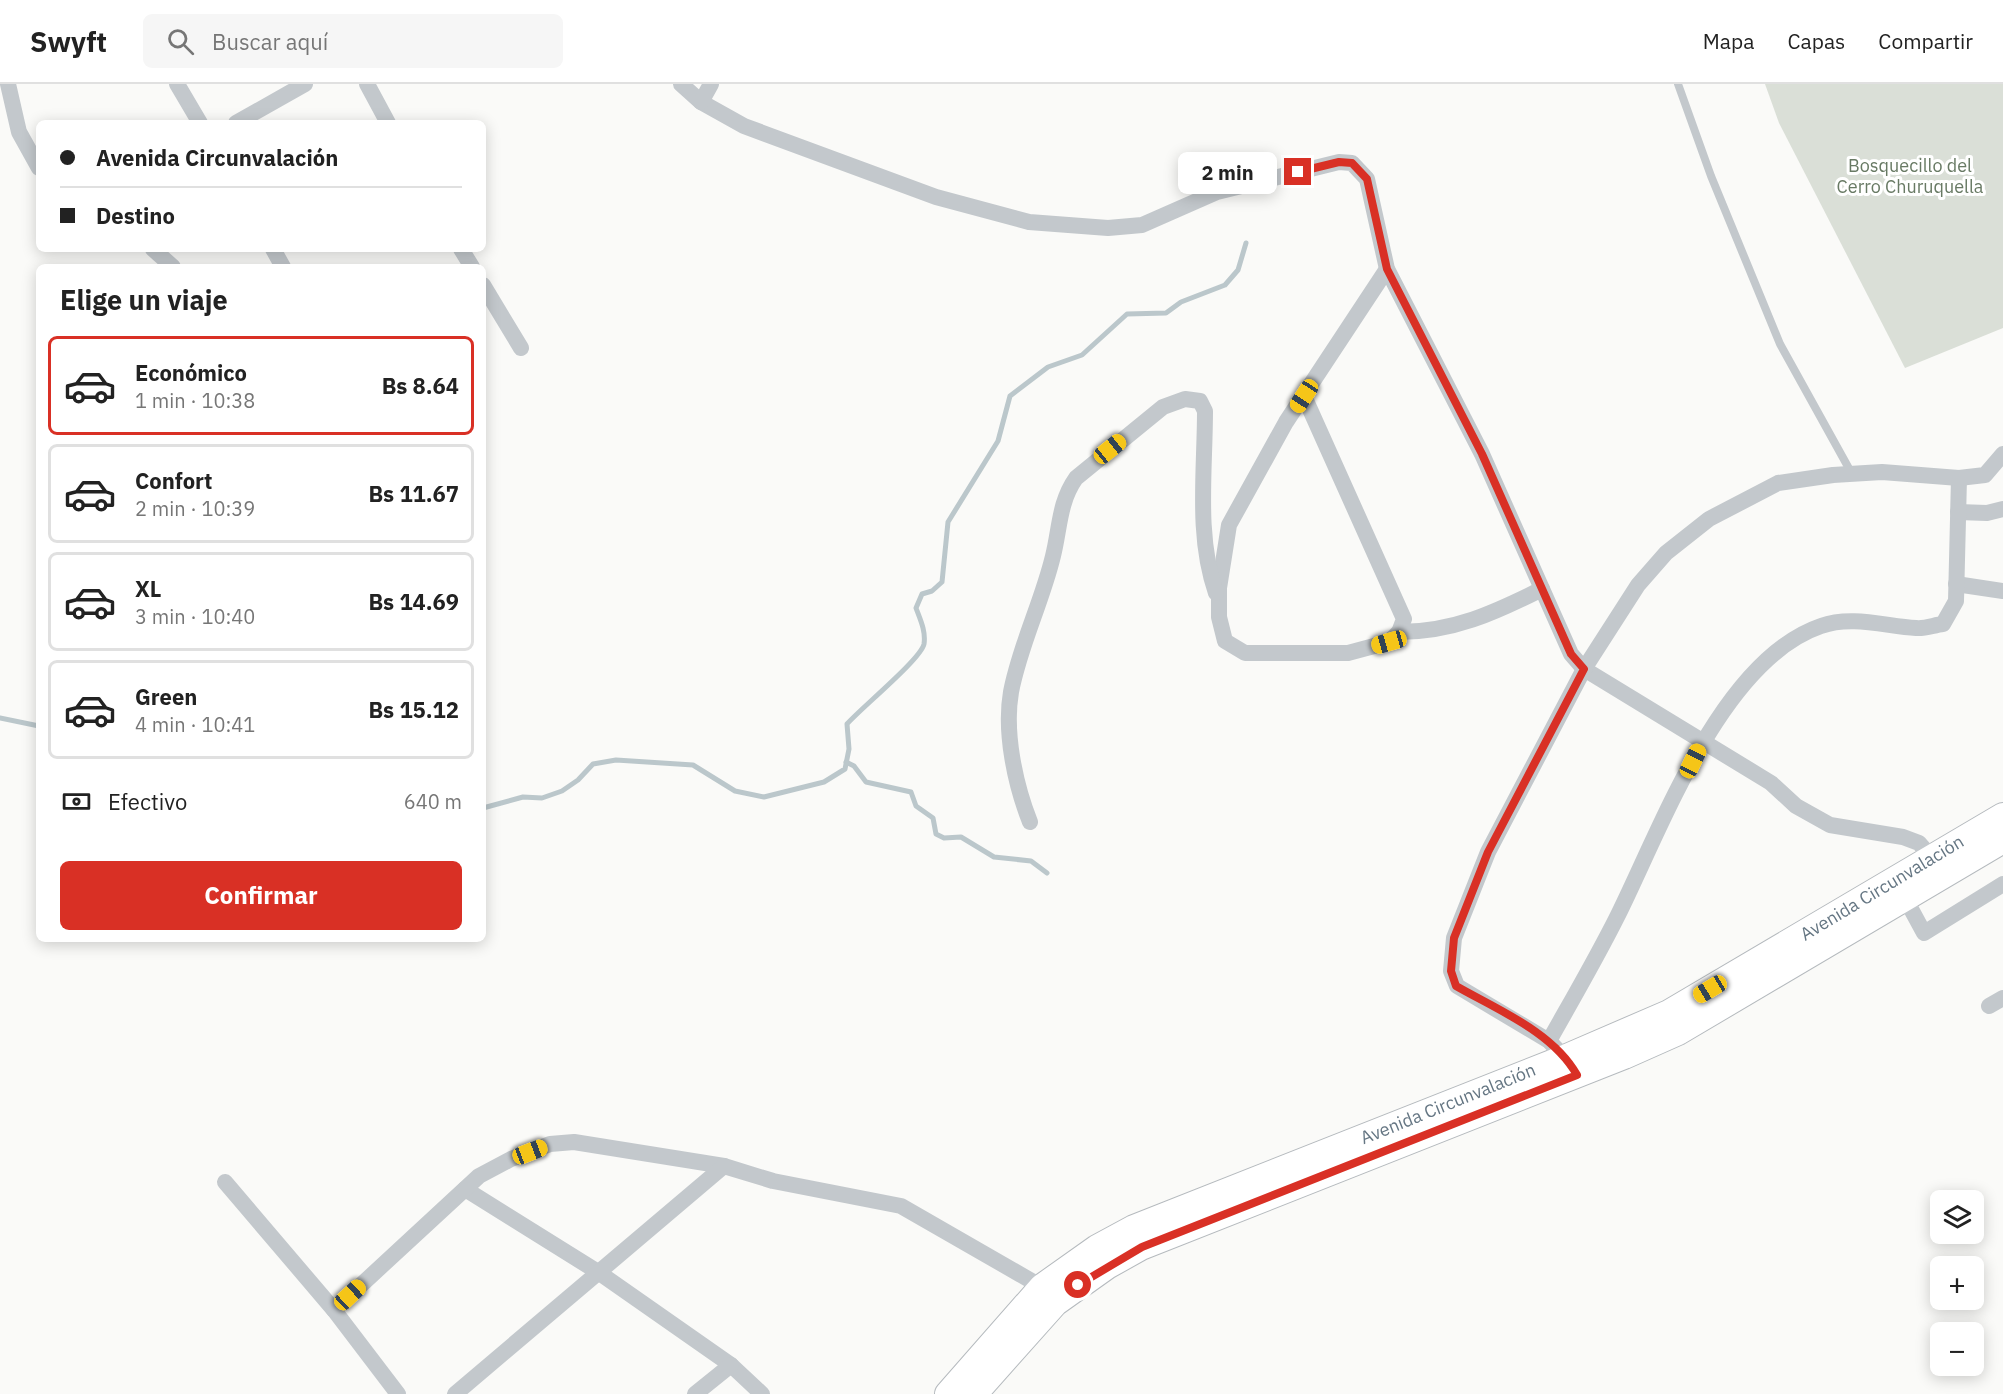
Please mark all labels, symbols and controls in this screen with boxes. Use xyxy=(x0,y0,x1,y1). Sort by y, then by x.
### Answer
search box xyxy=(143,14,563,68)
text: Swyft xyxy=(30,23,107,60)
icon: search xyxy=(164,25,197,58)
text: Buscar aquí xyxy=(212,27,328,56)
text: Mapa xyxy=(1703,27,1754,55)
text: Capas xyxy=(1787,27,1845,55)
text: Compartir xyxy=(1878,27,1973,55)
text: Avenida Circunvalación xyxy=(96,143,338,172)
callout: 2 min xyxy=(1178,151,1277,193)
park label: Bosquecillo del Cerro Churuquella xyxy=(1837,154,1984,198)
route end xyxy=(1284,158,1311,185)
text: 2 min xyxy=(1201,159,1254,186)
text: Destino xyxy=(96,201,175,230)
text: Elige un viaje xyxy=(60,282,228,317)
text: Económico xyxy=(135,358,247,387)
icon: car xyxy=(63,359,117,413)
text: Bs 8.64 xyxy=(382,371,459,400)
car xyxy=(1287,376,1321,416)
text: 1 min · 10:38 xyxy=(135,387,255,414)
car xyxy=(1090,431,1130,467)
text: Confort xyxy=(135,466,213,495)
icon: car xyxy=(63,467,117,521)
text: Bs 11.67 xyxy=(368,479,459,508)
text: 2 min · 10:39 xyxy=(135,495,255,522)
text: XL xyxy=(135,574,161,603)
icon: car xyxy=(63,575,117,629)
text: Bs 14.69 xyxy=(368,587,459,616)
text: 3 min · 10:40 xyxy=(135,603,255,630)
car xyxy=(1369,628,1409,656)
text: Green xyxy=(135,682,197,711)
icon: car xyxy=(63,683,117,737)
text: Bs 15.12 xyxy=(368,695,459,724)
text: 4 min · 10:41 xyxy=(135,711,255,738)
car xyxy=(1677,741,1709,781)
icon: cash xyxy=(60,785,93,818)
text: Efectivo xyxy=(108,787,187,816)
text: 640 m xyxy=(404,788,462,815)
street label: Avenida Circunvalación xyxy=(1796,830,1968,946)
button: Confirmar xyxy=(60,861,462,930)
car xyxy=(1690,972,1730,1006)
street label: Avenida Circunvalación xyxy=(1357,1058,1539,1149)
car xyxy=(510,1137,550,1167)
map controls xyxy=(1930,1190,1984,1376)
button: layers xyxy=(1930,1190,1984,1244)
button: + xyxy=(1930,1256,1984,1310)
route start xyxy=(1064,1271,1091,1298)
car xyxy=(331,1276,369,1314)
button: − xyxy=(1930,1322,1984,1376)

